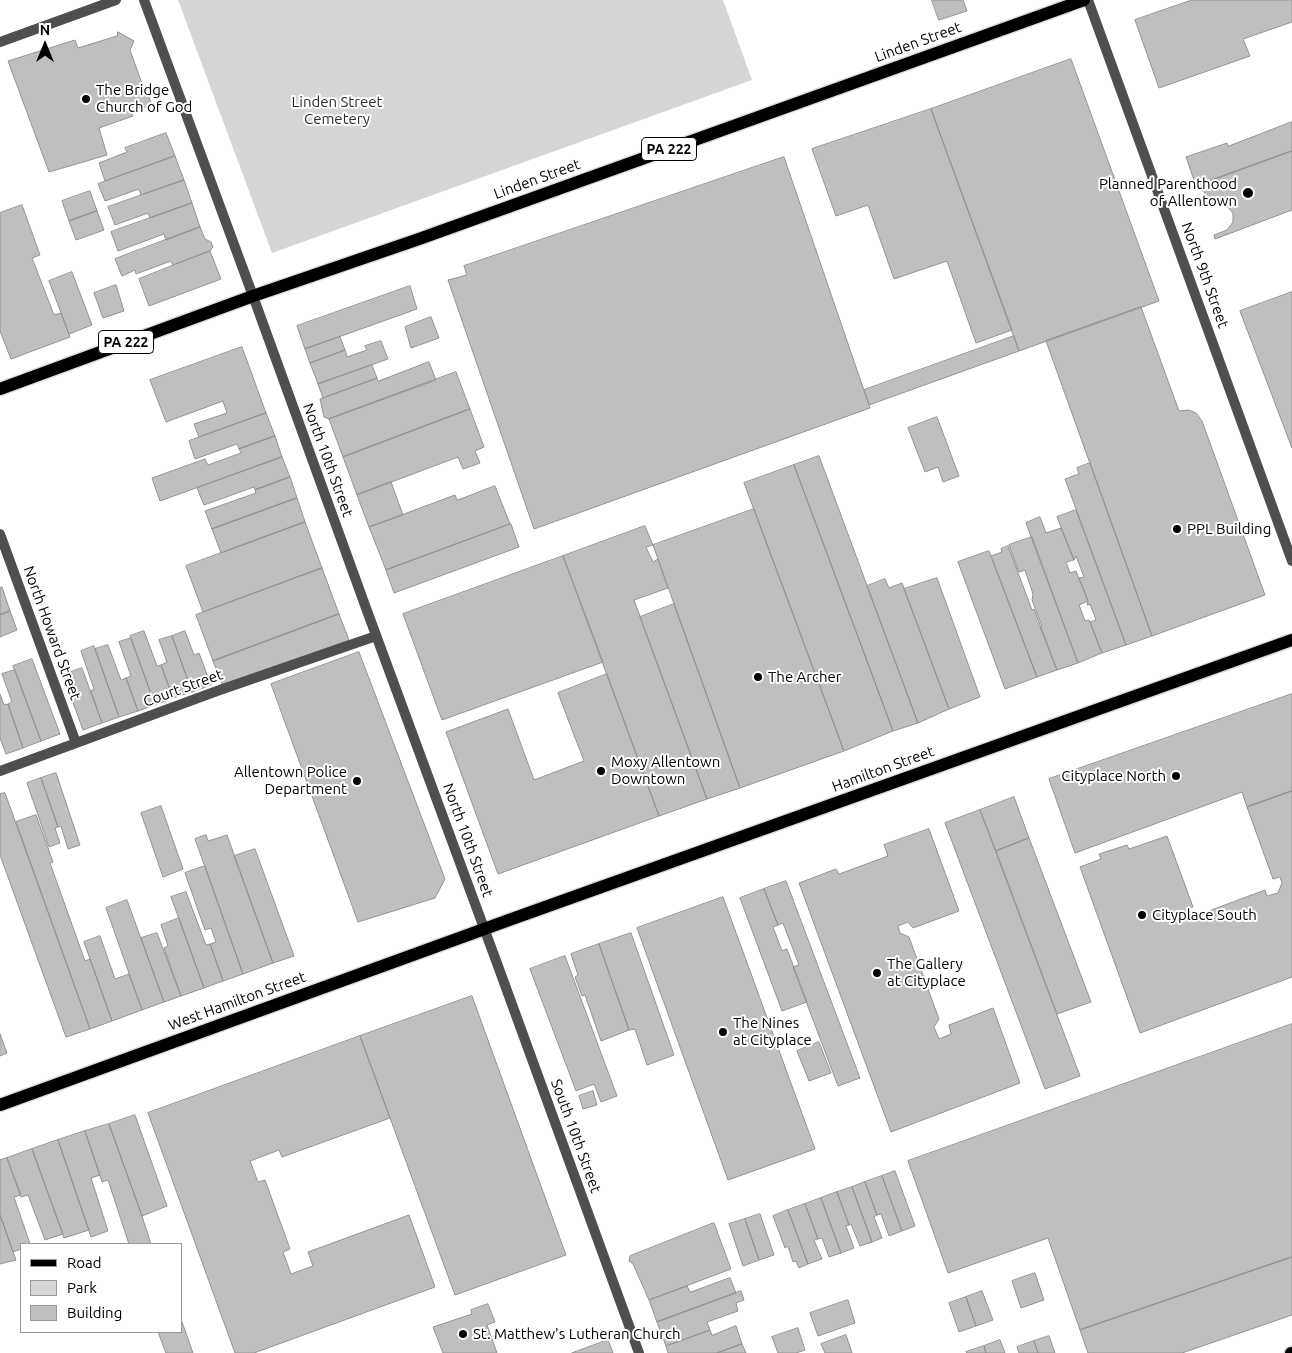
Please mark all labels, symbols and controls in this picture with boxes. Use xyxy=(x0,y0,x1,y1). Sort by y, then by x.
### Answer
street label: Linden Street xyxy=(872,18,964,66)
north arrow xyxy=(20,20,70,70)
text: N xyxy=(40,22,50,38)
place label: The Bridge Church of God xyxy=(96,81,192,116)
marker: The Bridge Church of God xyxy=(80,93,92,105)
park label: Linden Street Cemetery xyxy=(292,93,382,128)
road number: PA 222 xyxy=(642,138,696,160)
street label: Linden Street xyxy=(491,155,583,203)
place label: Planned Parenthood of Allentown xyxy=(1099,175,1237,210)
marker: Planned Parenthood of Allentown xyxy=(1241,186,1255,200)
street label: North 9th Street xyxy=(1178,220,1232,330)
road number: PA 222 xyxy=(98,331,154,354)
street label: North 10th Street xyxy=(299,401,357,519)
place label: PPL Building xyxy=(1187,520,1271,538)
marker: PPL Building xyxy=(1171,523,1183,535)
street label: North Howard Street xyxy=(19,563,85,703)
street label: Court Street xyxy=(141,665,225,711)
place label: The Archer xyxy=(768,668,842,686)
marker: The Archer xyxy=(752,671,764,683)
street label: Hamilton Street xyxy=(830,742,936,796)
place label: Moxy Allentown Downtown xyxy=(611,753,720,788)
place label: Allentown Police Department xyxy=(234,763,347,798)
marker: Moxy Allentown Downtown xyxy=(595,765,607,777)
place label: Cityplace North xyxy=(1061,767,1166,785)
marker: Cityplace North xyxy=(1170,770,1182,782)
marker: Allentown Police Department xyxy=(351,775,363,787)
street label: North 10th Street xyxy=(439,781,497,899)
place label: Cityplace South xyxy=(1152,906,1257,924)
marker: Cityplace South xyxy=(1136,909,1148,921)
place label: The Gallery at Cityplace xyxy=(887,955,966,990)
marker: The Gallery at Cityplace xyxy=(871,967,883,979)
street label: West Hamilton Street xyxy=(166,968,308,1034)
place label: The Nines at Cityplace xyxy=(733,1014,812,1049)
marker: The Nines at Cityplace xyxy=(717,1026,729,1038)
street label: South 10th Street xyxy=(547,1077,605,1195)
legend xyxy=(20,1243,182,1333)
text: Road xyxy=(67,1254,102,1271)
text: Park xyxy=(67,1279,97,1296)
text: Building xyxy=(67,1304,122,1321)
place label: St. Matthew's Lutheran Church xyxy=(473,1325,680,1343)
marker: St. Matthew's Lutheran Church xyxy=(457,1328,469,1340)

